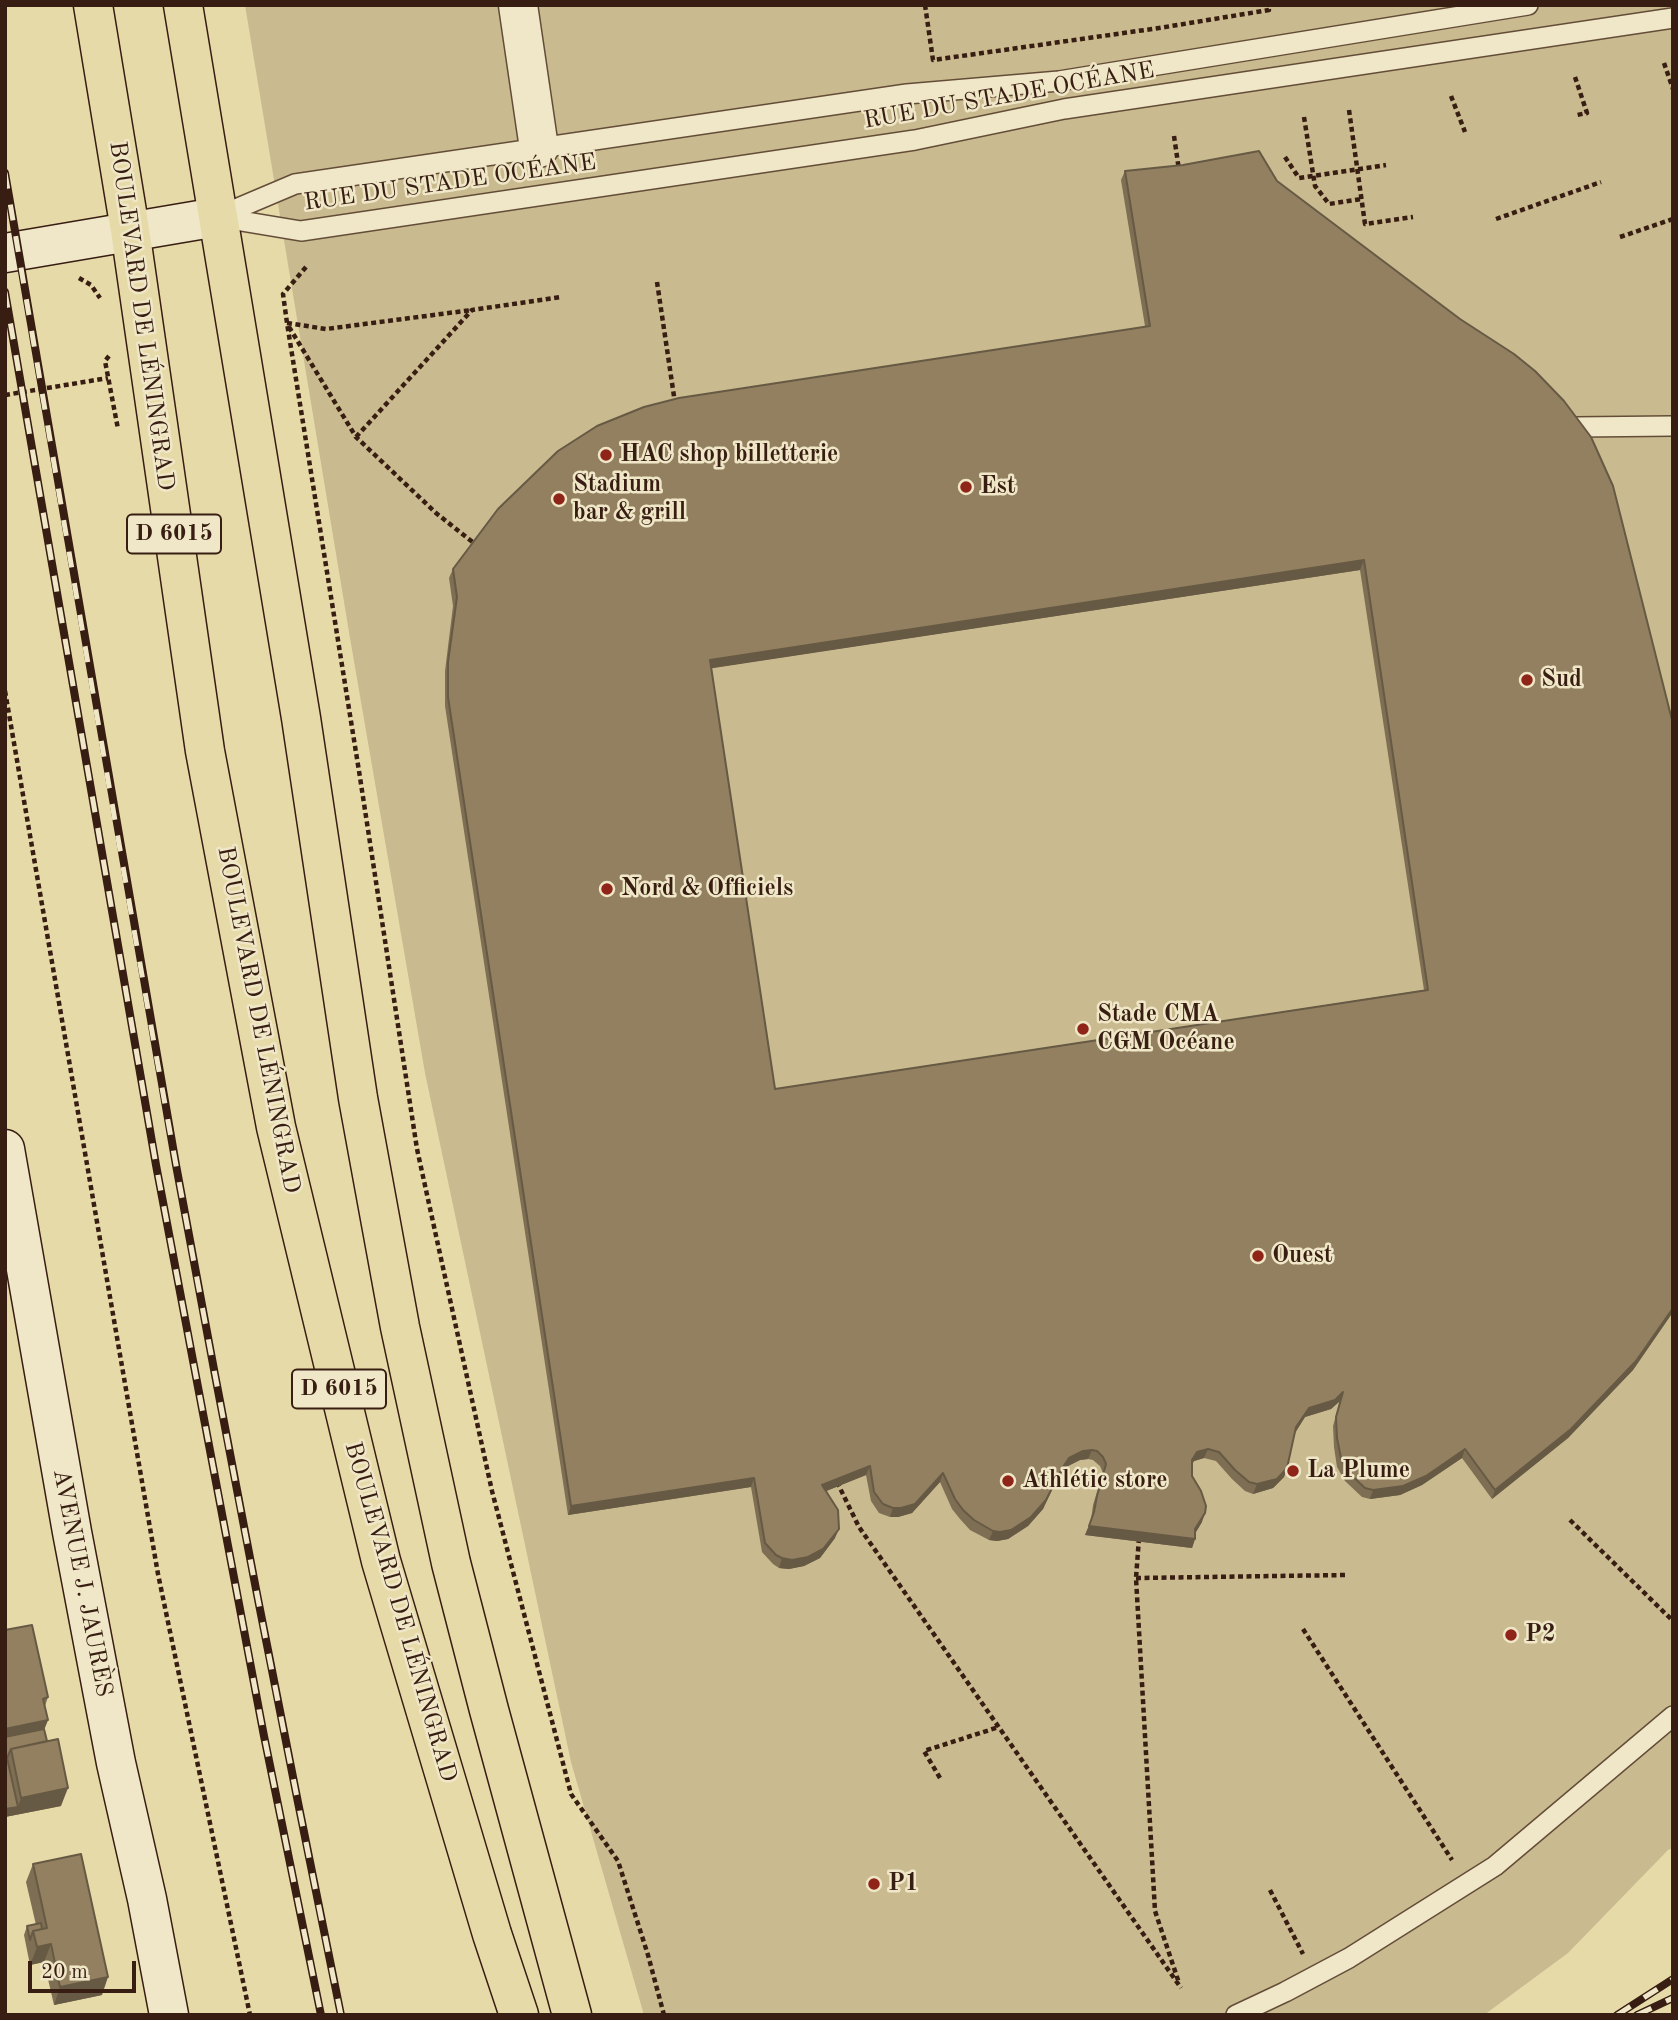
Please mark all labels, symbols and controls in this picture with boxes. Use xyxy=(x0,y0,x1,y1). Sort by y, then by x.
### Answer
street label: RUE DU STADE OCÉANE xyxy=(861,56,1157,136)
street label: BOULEVARD DE LÉNINGRAD xyxy=(102,139,180,493)
street label: RUE DU STADE OCÉANE xyxy=(302,148,598,218)
place label: HAC shop billetterie xyxy=(620,441,838,469)
marker: HAC shop billetterie xyxy=(598,447,614,463)
place label: Stadium bar & grill xyxy=(573,471,686,527)
place label: Est xyxy=(980,473,1016,501)
marker: Est xyxy=(958,479,974,495)
marker: Stadium bar & grill xyxy=(551,491,567,507)
road number: D 6015 xyxy=(127,514,221,554)
place label: Sud xyxy=(1541,666,1582,694)
marker: Sud xyxy=(1519,672,1535,688)
street label: BOULEVARD DE LÉNINGRAD xyxy=(210,844,306,1196)
place label: Nord & Officiels xyxy=(621,875,793,903)
marker: Nord & Officiels xyxy=(599,881,615,897)
place label: Stade CMA CGM Océane xyxy=(1097,1001,1235,1057)
marker: Stade CMA CGM Océane xyxy=(1075,1021,1091,1037)
place label: Ouest xyxy=(1272,1242,1333,1270)
marker: Ouest xyxy=(1250,1248,1266,1264)
road number: D 6015 xyxy=(292,1370,386,1408)
street label: BOULEVARD DE LÉNINGRAD xyxy=(338,1439,462,1785)
place label: La Plume xyxy=(1307,1457,1410,1485)
marker: La Plume xyxy=(1285,1463,1301,1479)
street label: AVENUE J. JAURÈS xyxy=(46,1467,118,1699)
place label: Athlétic store xyxy=(1022,1467,1168,1495)
marker: Athlétic store xyxy=(1000,1473,1016,1489)
place label: P2 xyxy=(1525,1621,1556,1649)
marker: P2 xyxy=(1503,1627,1519,1643)
place label: P1 xyxy=(888,1870,919,1898)
marker: P1 xyxy=(866,1876,882,1892)
scale bar xyxy=(32,1946,140,1990)
text: 20 m xyxy=(41,1962,88,1983)

